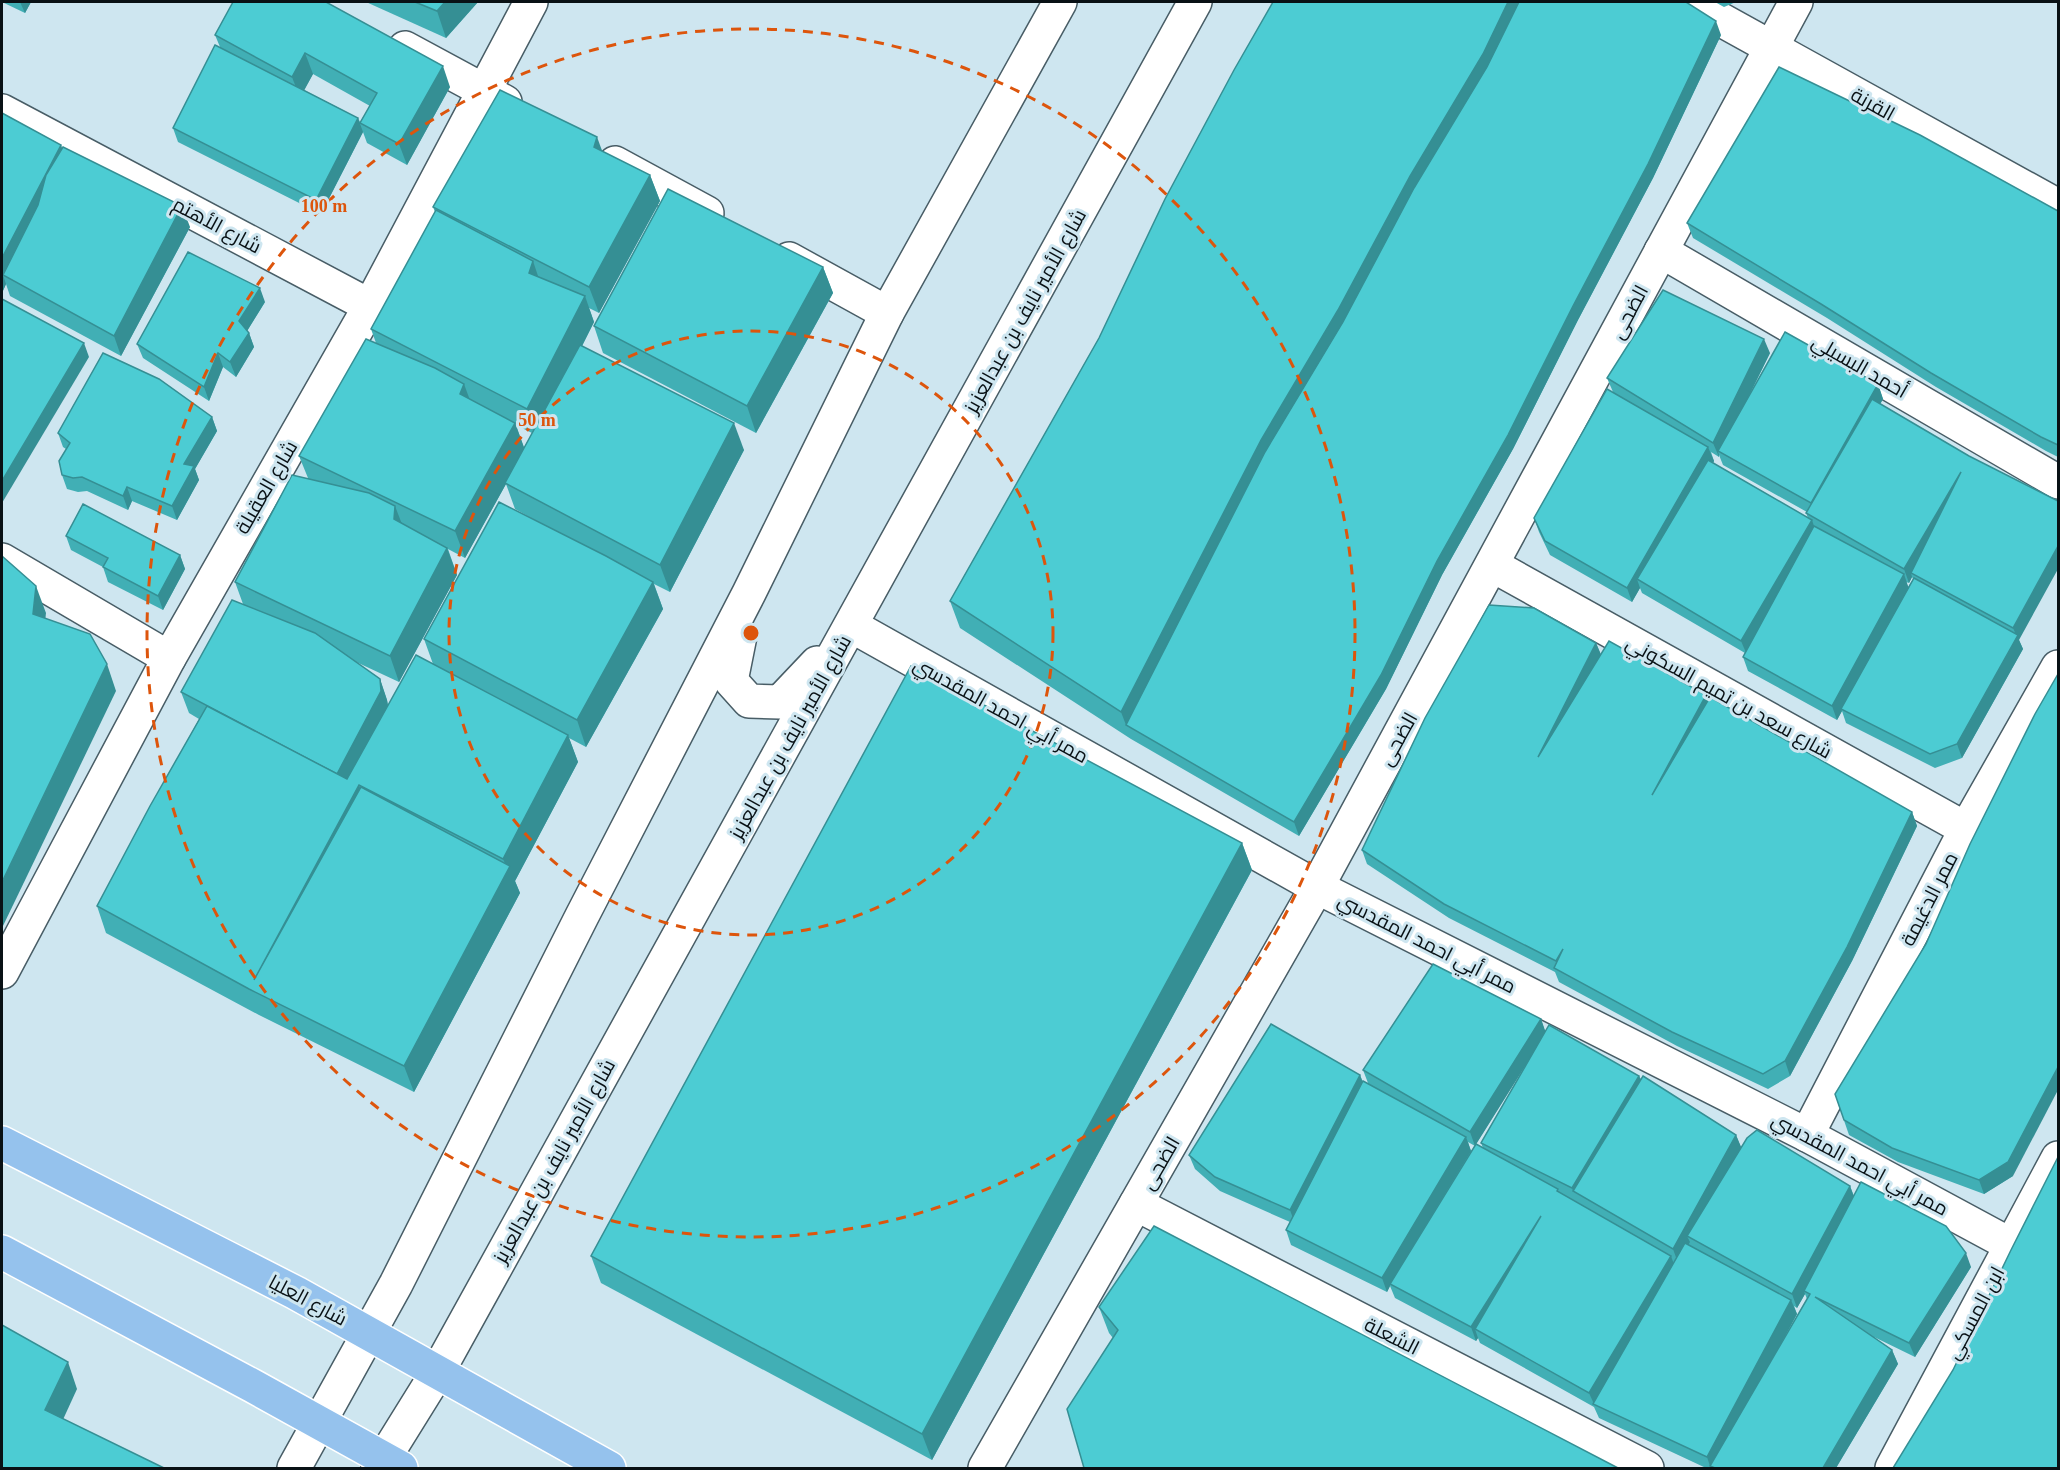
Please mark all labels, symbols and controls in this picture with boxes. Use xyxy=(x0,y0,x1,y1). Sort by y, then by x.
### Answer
street label: القرنة xyxy=(1847,83,1899,126)
street label: شارع الأهتم xyxy=(168,193,265,260)
text: 100 m xyxy=(301,196,347,216)
street label: شارع الأمير نايف بن عبدالعزيز xyxy=(959,205,1093,419)
street label: الضحى xyxy=(1606,281,1654,344)
street label: أحمد البسيلي xyxy=(1806,329,1912,406)
text: 50 m xyxy=(518,410,556,430)
street label: شارع العقيلة xyxy=(231,437,304,539)
centre of rings xyxy=(741,623,761,643)
street label: شارع الأمير نايف بن عبدالعزيز xyxy=(724,631,858,845)
street label: شارع سعد بن تميم السكوني xyxy=(1620,631,1836,767)
street label: ممر أبي احمد المقدسي xyxy=(907,652,1093,772)
street label: الضحى xyxy=(1374,708,1423,771)
street label: ممر الدغيمة xyxy=(1896,849,1963,950)
street label: ممر أبي احمد المقدسي xyxy=(1332,888,1520,1002)
street label: شارع الأمير نايف بن عبدالعزيز xyxy=(488,1055,622,1269)
street label: ممر أبي احمد المقدسي xyxy=(1766,1107,1952,1224)
street label: الضحى xyxy=(1136,1133,1186,1194)
street label: ابن المسكي xyxy=(1941,1263,2013,1366)
street label: شارع العليا xyxy=(264,1270,351,1332)
street label: الشعلة xyxy=(1361,1313,1423,1359)

